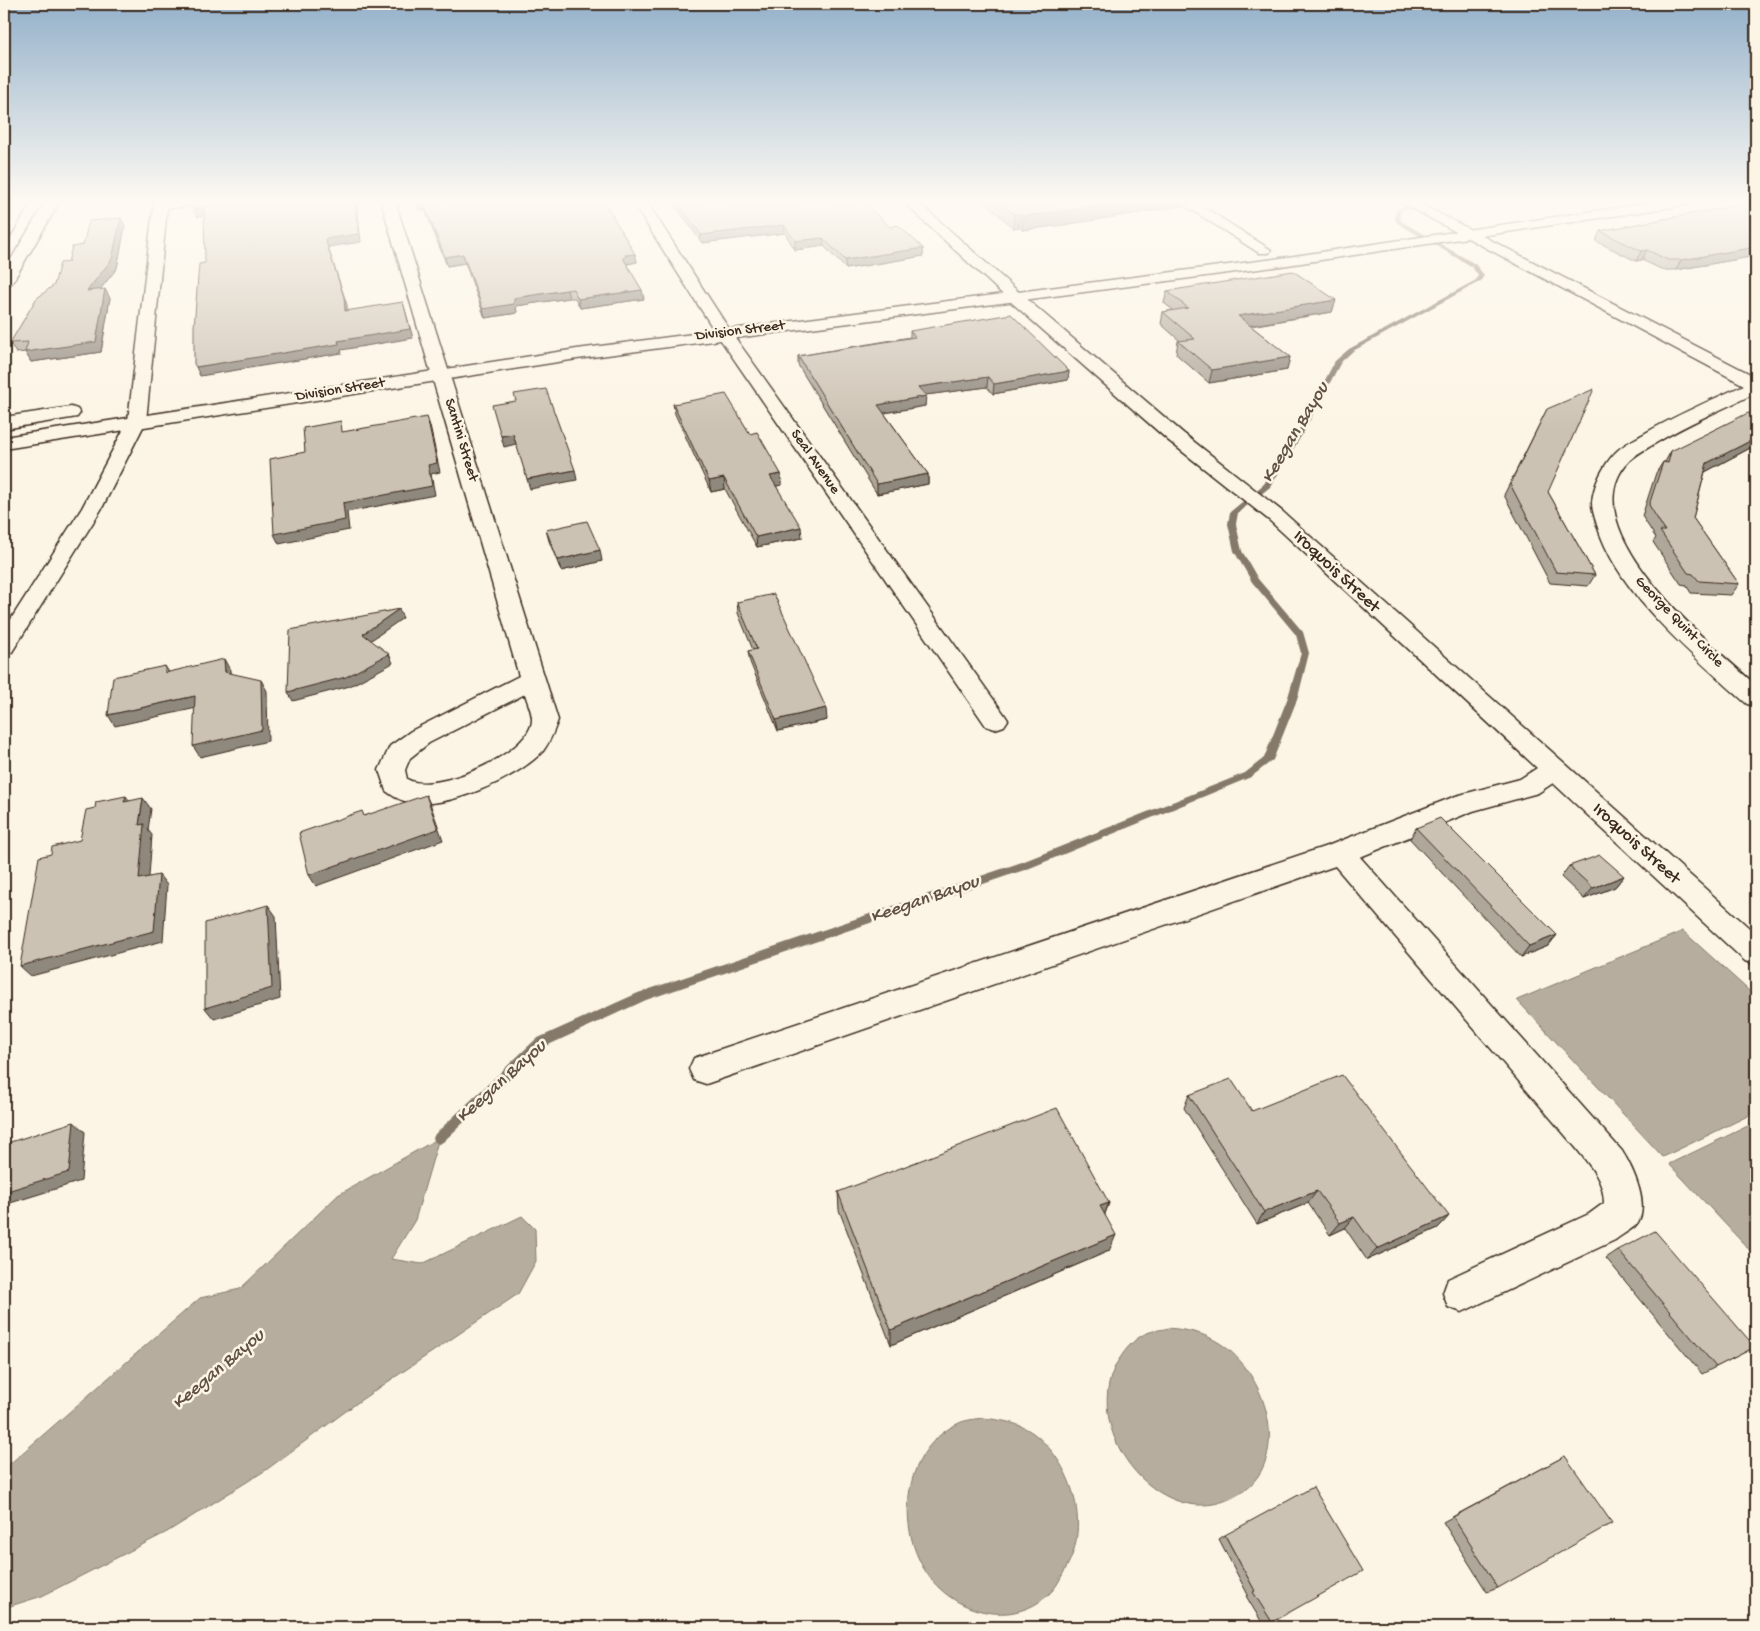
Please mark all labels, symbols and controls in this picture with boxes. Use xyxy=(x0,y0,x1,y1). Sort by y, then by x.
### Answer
street label: Division Street xyxy=(693,316,788,346)
street label: Division Street xyxy=(293,374,388,406)
water label: Keegan Bayou xyxy=(1257,377,1336,488)
street label: Santini Street xyxy=(440,396,483,485)
street label: Seal Avenue xyxy=(786,426,844,498)
street label: Iroquois Street xyxy=(1288,526,1385,619)
street label: George Quint Circle xyxy=(1631,573,1727,672)
street label: Iroquois Street xyxy=(1588,799,1686,890)
water label: Keegan Bayou xyxy=(868,870,984,929)
water label: Keegan Bayou xyxy=(452,1034,553,1128)
water label: Keegan Bayou xyxy=(168,1323,271,1415)

